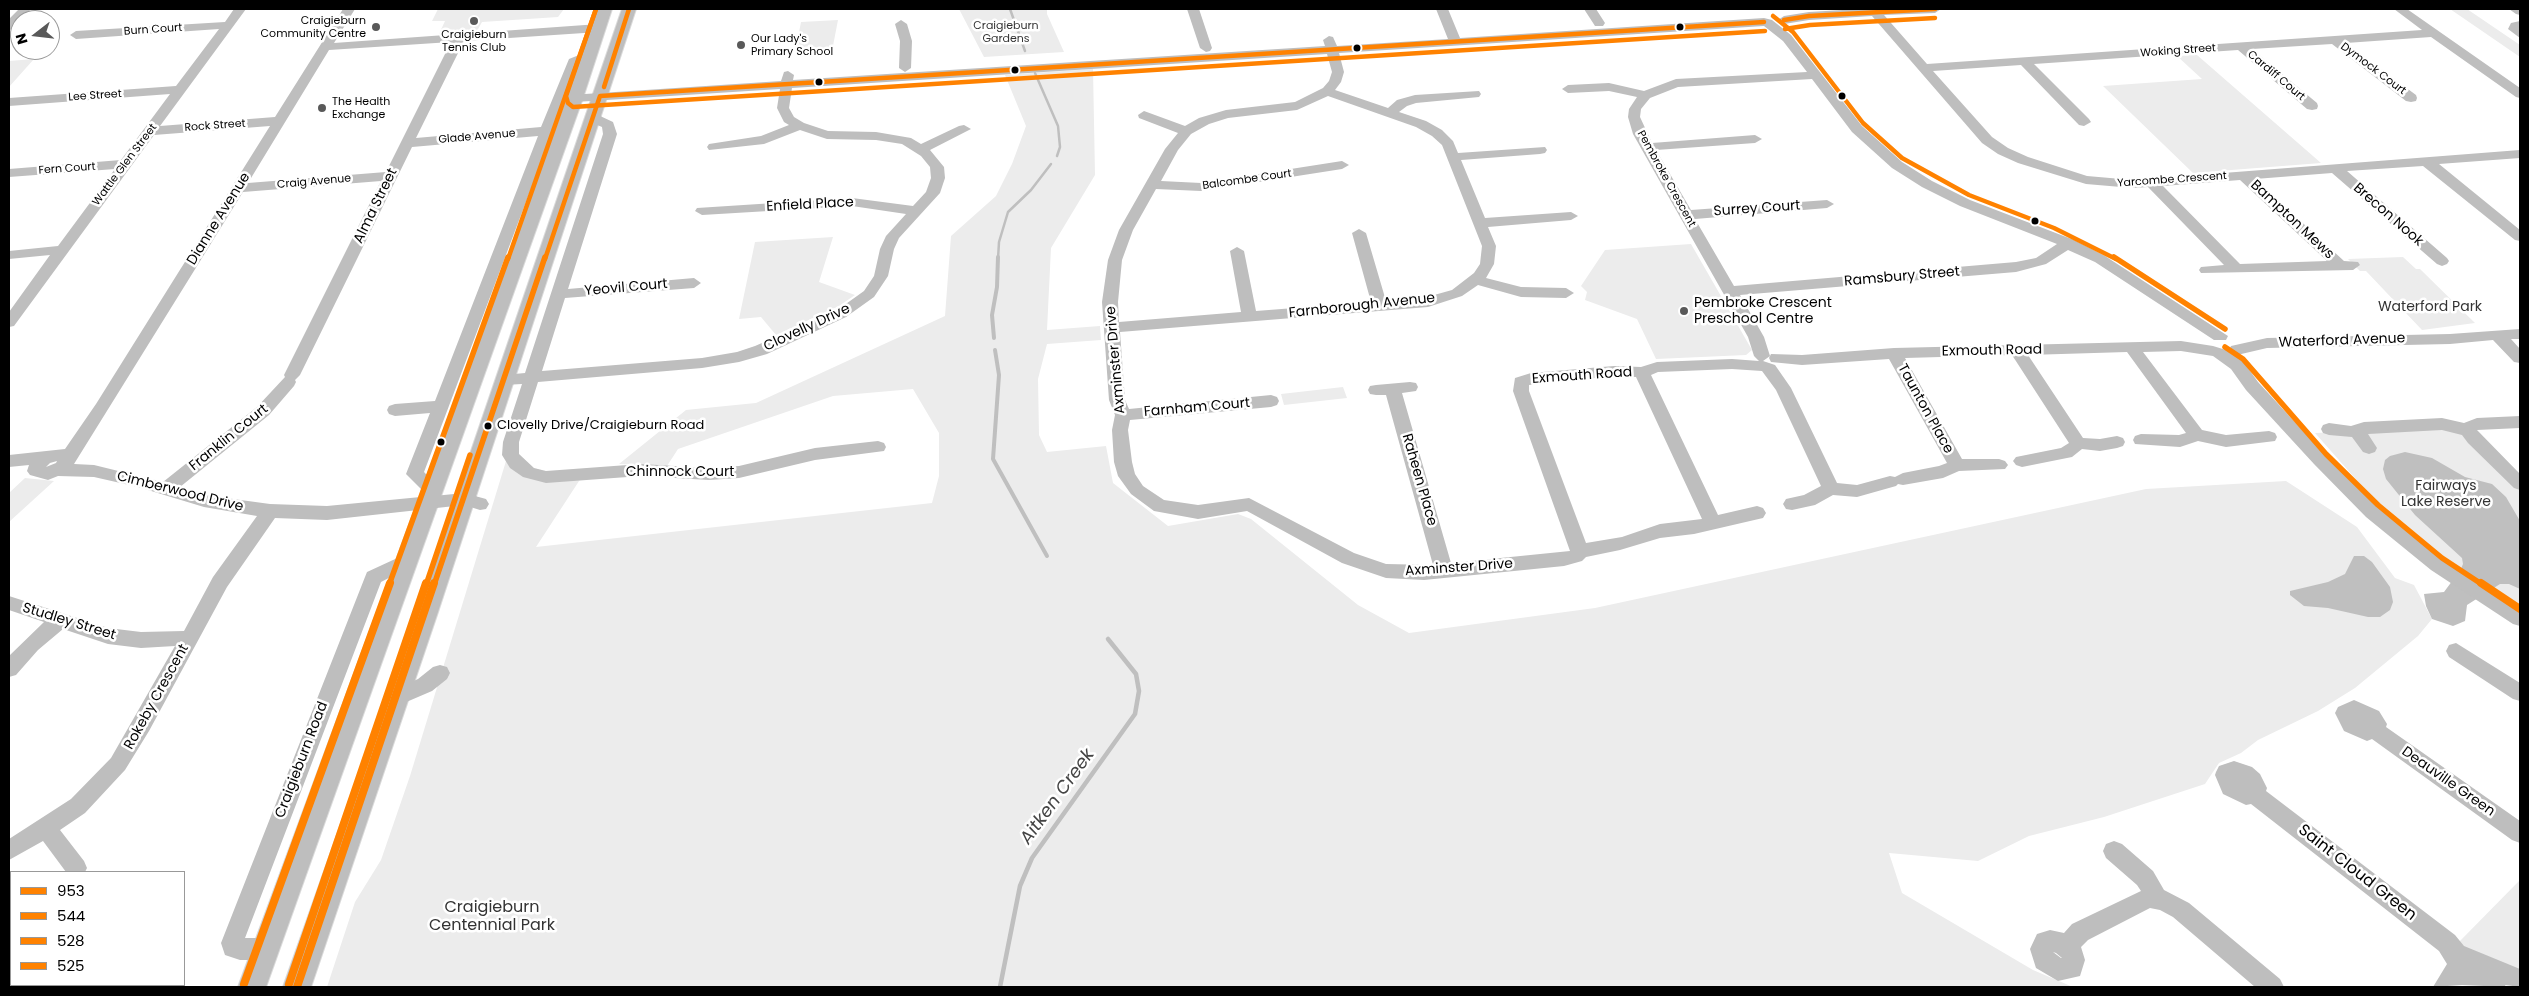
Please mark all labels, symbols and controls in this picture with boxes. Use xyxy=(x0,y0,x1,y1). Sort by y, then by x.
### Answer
north arrow xyxy=(10,10,60,60)
place label: Craigieburn Community Centre xyxy=(261,14,366,40)
marker: Craigieburn Tennis Club xyxy=(468,15,480,27)
park label: Craigieburn Gardens xyxy=(973,19,1039,45)
street label: Burn Court xyxy=(123,21,183,39)
marker: Craigieburn Community Centre xyxy=(370,21,382,33)
unlabelled marker xyxy=(1675,22,1685,32)
place label: Craigieburn Tennis Club xyxy=(441,28,507,54)
text: N xyxy=(10,31,33,47)
place label: Our Lady's Primary School xyxy=(751,32,833,58)
marker: Our Lady's Primary School xyxy=(735,39,747,51)
street label: Dymock Court xyxy=(2338,40,2408,98)
street label: Woking Street xyxy=(2140,42,2216,60)
unlabelled marker xyxy=(1352,43,1362,53)
street label: Cardiff Court xyxy=(2245,48,2307,104)
unlabelled marker xyxy=(1010,65,1020,75)
unlabelled marker xyxy=(814,77,824,87)
street label: Lee Street xyxy=(68,88,122,104)
unlabelled marker xyxy=(1837,91,1847,101)
place label: The Health Exchange xyxy=(332,95,390,121)
marker: The Health Exchange xyxy=(316,102,328,114)
street label: Rock Street xyxy=(184,117,246,135)
street label: Wattle Glen Street xyxy=(90,122,160,208)
street label: Glade Avenue xyxy=(438,127,516,147)
street label: Pembroke Crescent xyxy=(1634,128,1698,230)
street label: Fern Court xyxy=(38,160,96,178)
street label: Alma Street xyxy=(351,166,401,246)
street label: Balcombe Court xyxy=(1202,167,1292,193)
street label: Dianne Avenue xyxy=(184,170,254,268)
street label: Yarcombe Crescent xyxy=(2117,170,2227,190)
street label: Craig Avenue xyxy=(276,172,352,192)
street label: Bampton Mews xyxy=(2247,177,2337,263)
street label: Brecon Nook xyxy=(2349,180,2427,250)
street label: Enfield Place xyxy=(766,194,854,216)
street label: Surrey Court xyxy=(1713,198,1801,220)
unlabelled marker xyxy=(2030,216,2040,226)
street label: Ramsbury Street xyxy=(1844,264,1960,290)
street label: Yeovil Court xyxy=(584,276,668,300)
street label: Farnborough Avenue xyxy=(1288,290,1436,322)
place label: Pembroke Crescent Preschool Centre xyxy=(1694,295,1832,328)
park label: Waterford Park xyxy=(2378,299,2482,315)
street label: Clovelly Drive xyxy=(761,301,853,355)
street label: Axminster Drive xyxy=(1103,305,1129,415)
marker: Pembroke Crescent Preschool Centre xyxy=(1678,305,1690,317)
street label: Waterford Avenue xyxy=(2278,330,2406,352)
street label: Exmouth Road xyxy=(1942,342,2042,360)
street label: Taunton Place xyxy=(1893,361,1957,457)
street label: Exmouth Road xyxy=(1531,364,1633,388)
street label: Farnham Court xyxy=(1143,395,1251,421)
street label: Franklin Court xyxy=(186,401,272,475)
place label: Clovelly Drive/Craigieburn Road xyxy=(497,418,704,434)
marker: Clovelly Drive/Craigieburn Road xyxy=(483,421,493,431)
street label: Raheen Place xyxy=(1398,432,1440,528)
unlabelled marker xyxy=(436,437,446,447)
street label: Chinnock Court xyxy=(626,464,734,480)
street label: Cimberwood Drive xyxy=(115,468,245,516)
park label: Fairways Lake Reserve xyxy=(2401,478,2491,511)
street label: Axminster Drive xyxy=(1404,556,1514,580)
street label: Studley Street xyxy=(20,600,118,644)
street label: Rokeby Crescent xyxy=(121,641,193,753)
street label: Craigieburn Road xyxy=(272,699,332,821)
street label: Deauville Green xyxy=(2398,744,2498,820)
water label: Aitken Creek xyxy=(1016,745,1100,849)
street label: Saint Cloud Green xyxy=(2294,821,2420,925)
legend xyxy=(10,871,185,986)
text: 953 xyxy=(57,880,85,901)
park label: Craigieburn Centennial Park xyxy=(429,898,555,936)
text: 544 xyxy=(57,905,85,926)
text: 528 xyxy=(57,930,85,951)
text: 525 xyxy=(57,955,84,976)

